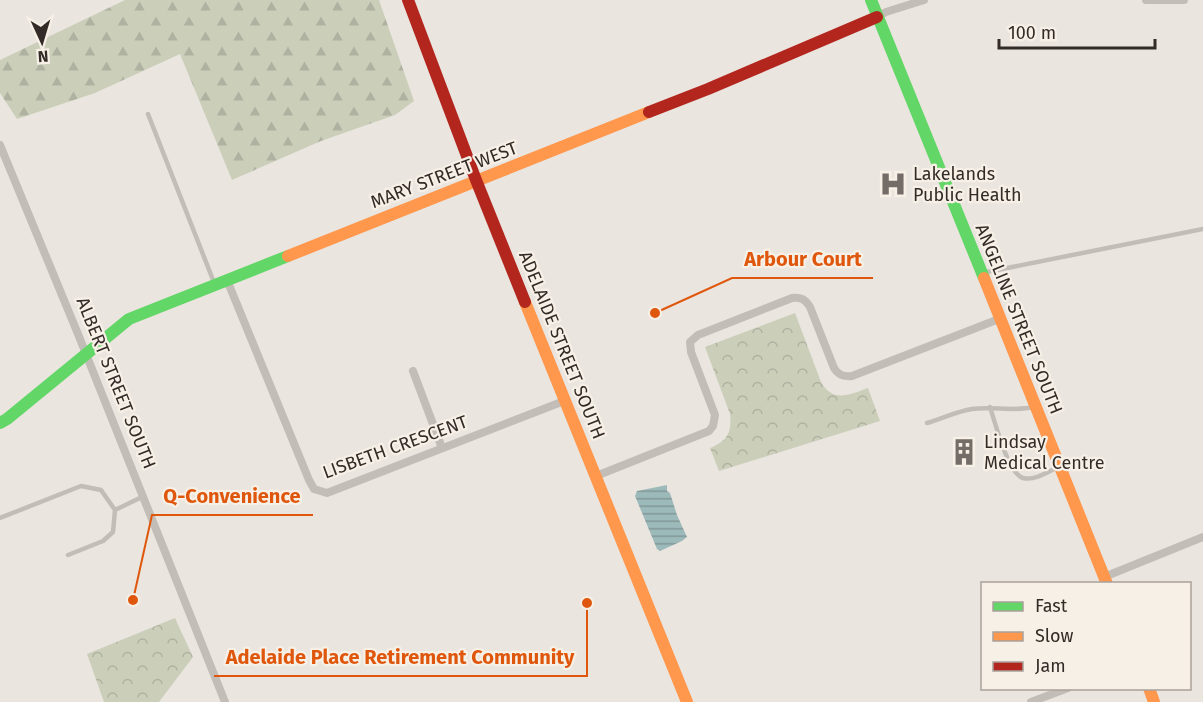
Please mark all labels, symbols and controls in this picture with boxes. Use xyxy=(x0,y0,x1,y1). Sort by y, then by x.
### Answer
north arrow xyxy=(12,12,72,72)
scale bar xyxy=(999,12,1155,50)
text: 100 m xyxy=(1008,22,1056,44)
text: N xyxy=(37,47,49,66)
street label: MARY STREET WEST xyxy=(368,137,521,213)
place label: Lakelands Public Health xyxy=(913,163,1022,206)
hospital icon: Lakelands Public Health xyxy=(878,169,908,199)
street label: ANGELINE STREET SOUTH xyxy=(971,221,1067,417)
callout: Arbour Court xyxy=(732,240,873,278)
text: Arbour Court xyxy=(743,247,862,271)
street label: ADELAIDE STREET SOUTH xyxy=(514,248,610,442)
street label: ALBERT STREET SOUTH xyxy=(71,294,161,472)
street label: LISBETH CRESCENT xyxy=(320,410,471,483)
place label: Lindsay Medical Centre xyxy=(984,431,1105,474)
building icon: Lindsay Medical Centre xyxy=(949,437,979,467)
callout: Q-Convenience xyxy=(152,477,313,515)
text: Q-Convenience xyxy=(163,484,301,508)
legend xyxy=(981,582,1191,690)
text: Fast xyxy=(1035,595,1068,617)
text: Slow xyxy=(1035,625,1074,647)
callout: Adelaide Place Retirement Community xyxy=(214,638,587,676)
text: Adelaide Place Retirement Community xyxy=(225,645,575,669)
text: Jam xyxy=(1035,655,1066,677)

